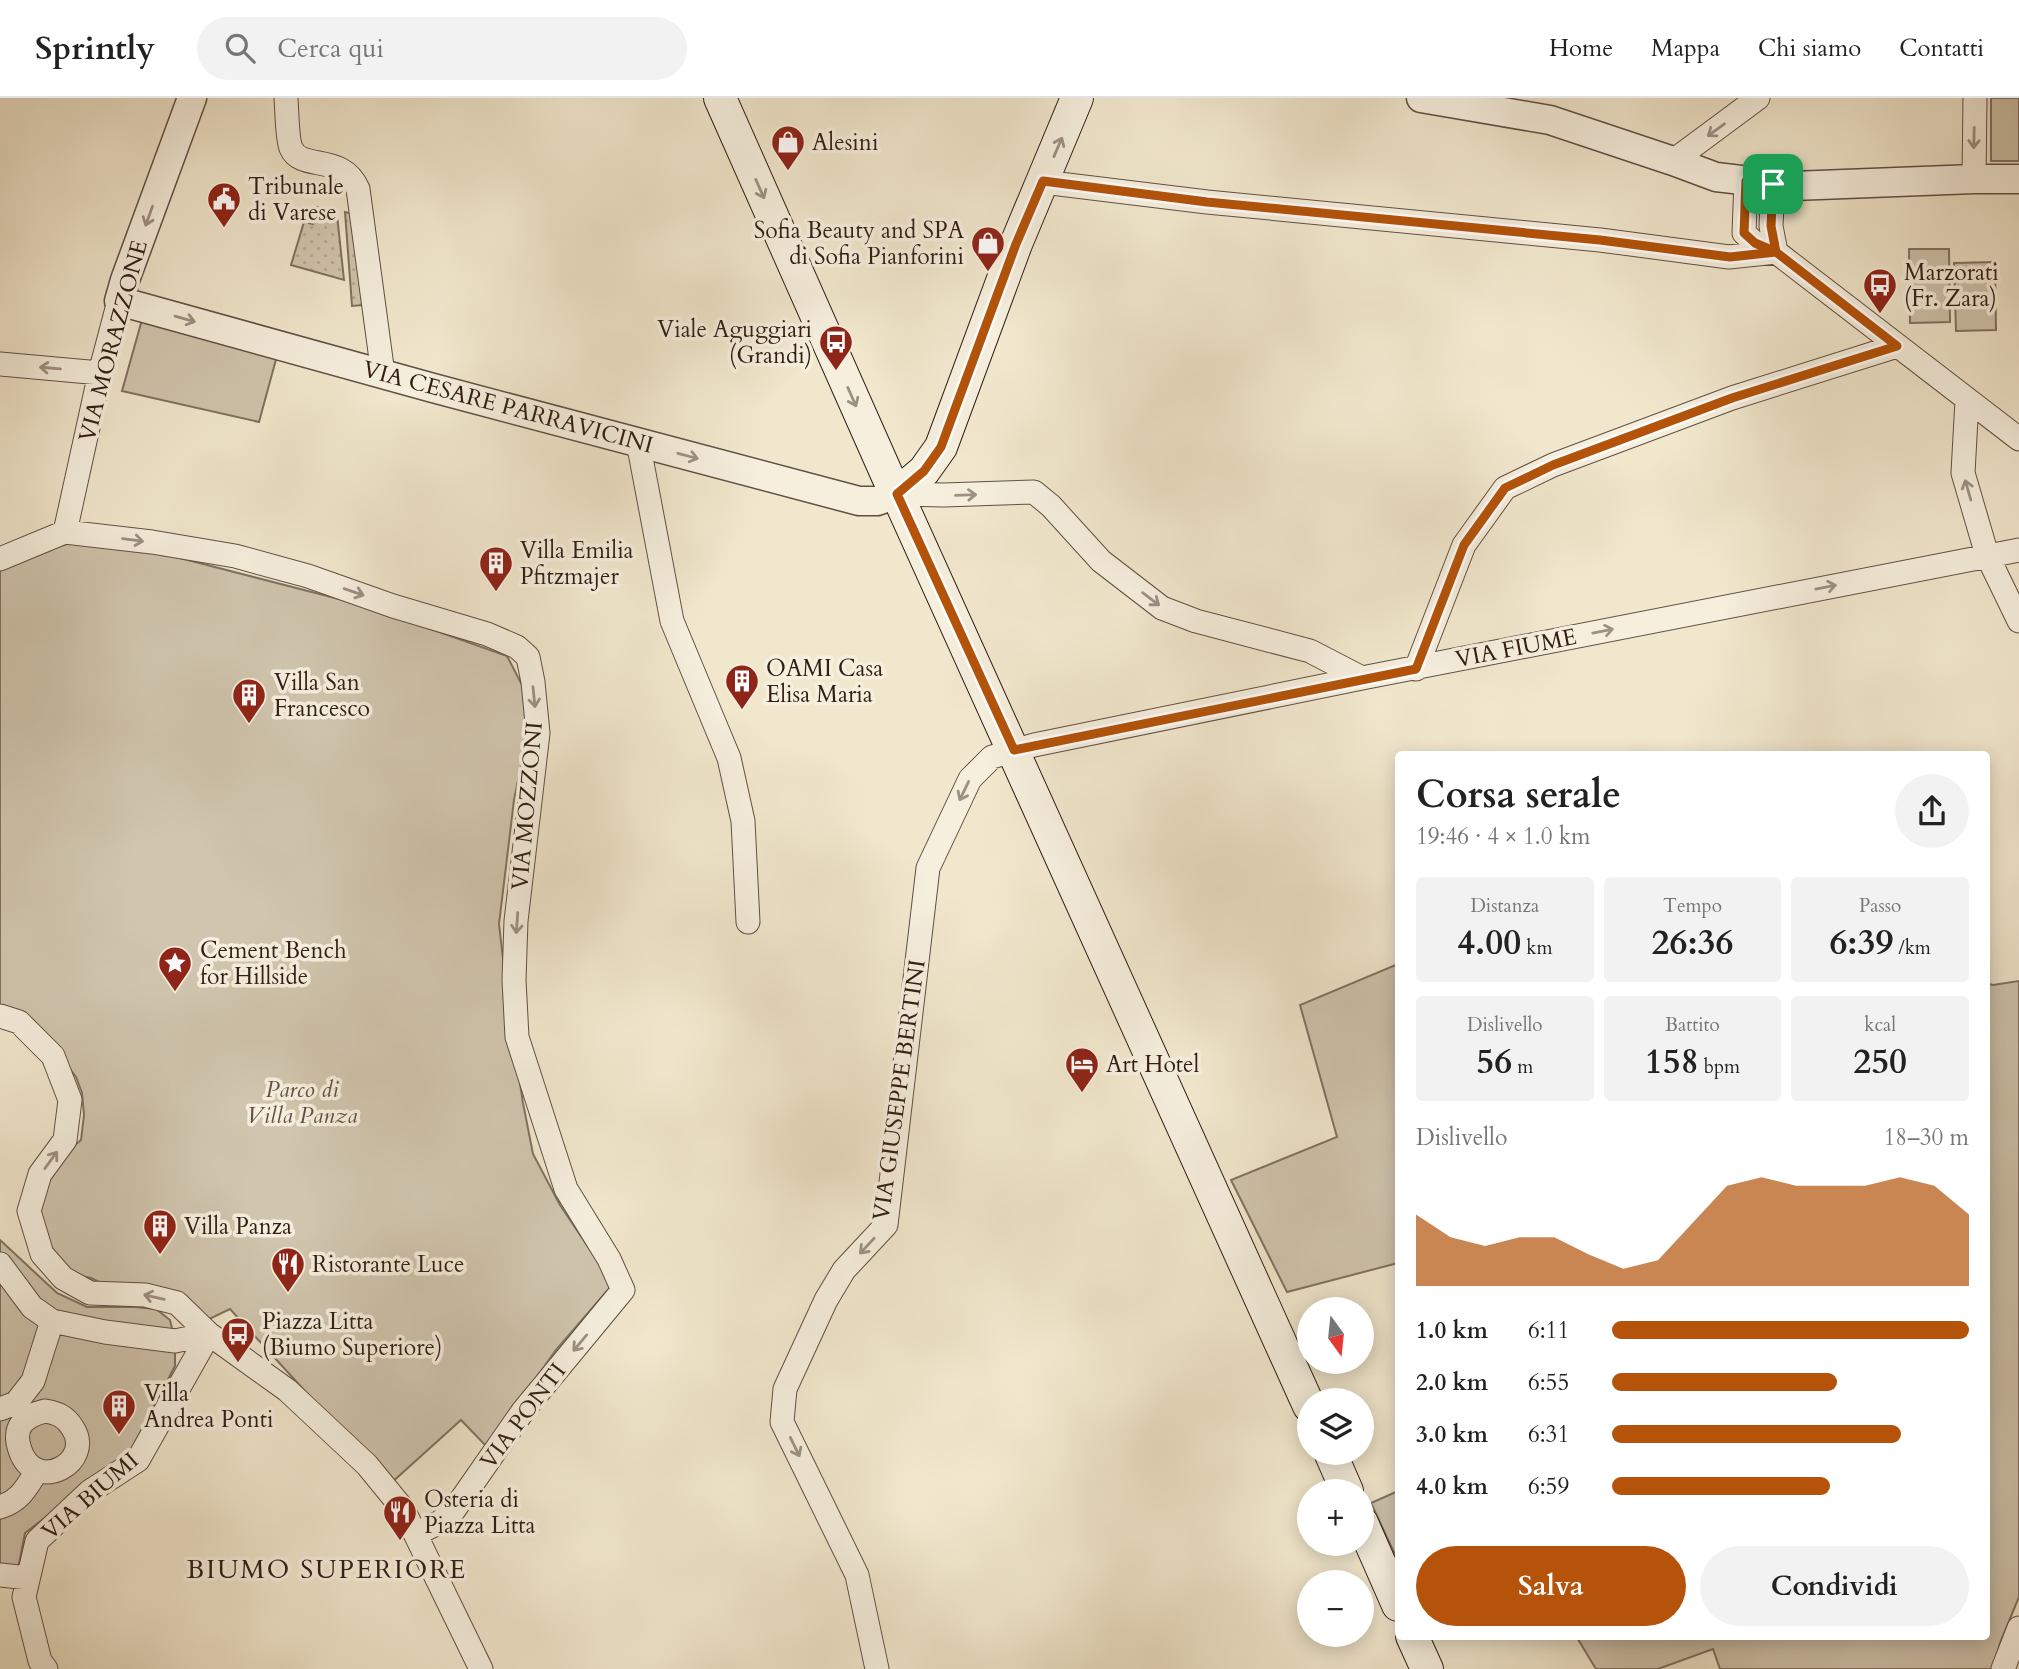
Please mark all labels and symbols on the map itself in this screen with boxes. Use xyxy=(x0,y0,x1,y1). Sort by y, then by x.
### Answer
shop icon: Alesini xyxy=(769,123,807,172)
one-way arrow xyxy=(1707,123,1726,137)
place label: Alesini xyxy=(812,127,878,158)
one-way arrow xyxy=(1968,127,1981,150)
one-way arrow xyxy=(1052,137,1065,158)
pin xyxy=(1743,154,1803,214)
place label: Tribunale di Varese xyxy=(248,171,344,228)
one-way arrow xyxy=(754,177,767,199)
public building icon: Tribunale di Varese xyxy=(205,180,243,229)
one-way arrow xyxy=(141,205,154,227)
place label: Sofia Beauty and SPA di Sofia Pianforini xyxy=(754,215,965,272)
shop icon: Sofia Beauty and SPA di Sofia Pianforini xyxy=(969,224,1007,273)
street label: VIA MORAZZONE xyxy=(71,237,155,445)
place label: Marzorati (Fr. Zara) xyxy=(1904,257,1999,314)
bus stop icon: Marzorati (Fr. Zara) xyxy=(1861,266,1899,315)
one-way arrow xyxy=(173,313,196,326)
place label: Viale Aguggiari (Grandi) xyxy=(657,314,812,371)
bus stop icon: Viale Aguggiari (Grandi) xyxy=(817,323,855,372)
street label: VIA CESARE PARRAVICINI xyxy=(360,353,656,461)
one-way arrow xyxy=(39,362,62,375)
one-way arrow xyxy=(846,385,859,407)
one-way arrow xyxy=(677,450,699,463)
one-way arrow xyxy=(1961,479,1974,502)
one-way arrow xyxy=(954,488,977,501)
one-way arrow xyxy=(121,533,144,546)
place label: Villa Emilia Pfitzmajer xyxy=(520,535,634,592)
building icon: Villa Emilia Pfitzmajer xyxy=(477,544,515,593)
one-way arrow xyxy=(1814,579,1837,593)
one-way arrow xyxy=(342,587,364,599)
one-way arrow xyxy=(1141,592,1159,607)
street label: VIA FIUME xyxy=(1453,621,1579,675)
one-way arrow xyxy=(1591,623,1614,637)
place label: OAMI Casa Elisa Maria xyxy=(766,653,883,710)
building icon: OAMI Casa Elisa Maria xyxy=(723,662,761,711)
place label: Villa San Francesco xyxy=(274,667,370,724)
building icon: Villa San Francesco xyxy=(230,676,268,725)
one-way arrow xyxy=(528,685,541,708)
street label: VIA MOZZONI xyxy=(504,720,550,892)
one-way arrow xyxy=(957,780,971,801)
one-way arrow xyxy=(510,911,523,934)
place label: Cement Bench for Hillside xyxy=(200,935,347,992)
place icon: Cement Bench for Hillside xyxy=(156,944,194,993)
street label: VIA GIUSEPPE BERTINI xyxy=(865,957,933,1223)
hotel icon: Art Hotel xyxy=(1063,1045,1101,1094)
place label: Art Hotel xyxy=(1106,1049,1200,1080)
park label: Parco di Villa Panza xyxy=(246,1074,358,1131)
one-way arrow xyxy=(44,1151,58,1170)
building icon: Villa Panza xyxy=(141,1207,179,1256)
place label: Villa Panza xyxy=(184,1211,292,1242)
one-way arrow xyxy=(859,1237,875,1255)
restaurant icon: Ristorante Luce xyxy=(269,1245,307,1294)
place label: Ristorante Luce xyxy=(312,1249,465,1280)
one-way arrow xyxy=(143,1290,166,1304)
north arrow xyxy=(1297,1297,1374,1374)
place label: Piazza Litta (Biumo Superiore) xyxy=(262,1306,442,1363)
bus stop icon: Piazza Litta (Biumo Superiore) xyxy=(219,1315,257,1364)
one-way arrow xyxy=(572,1333,587,1351)
street label: VIA PONTI xyxy=(473,1357,573,1475)
place label: Villa Andrea Ponti xyxy=(144,1378,273,1435)
building icon: Villa Andrea Ponti xyxy=(100,1387,138,1436)
one-way arrow xyxy=(788,1436,802,1457)
street label: VIA BIUMI xyxy=(35,1445,145,1547)
place label: Osteria di Piazza Litta xyxy=(424,1484,536,1541)
restaurant icon: Osteria di Piazza Litta xyxy=(381,1493,419,1542)
district label: BIUMO SUPERIORE xyxy=(187,1552,467,1587)

